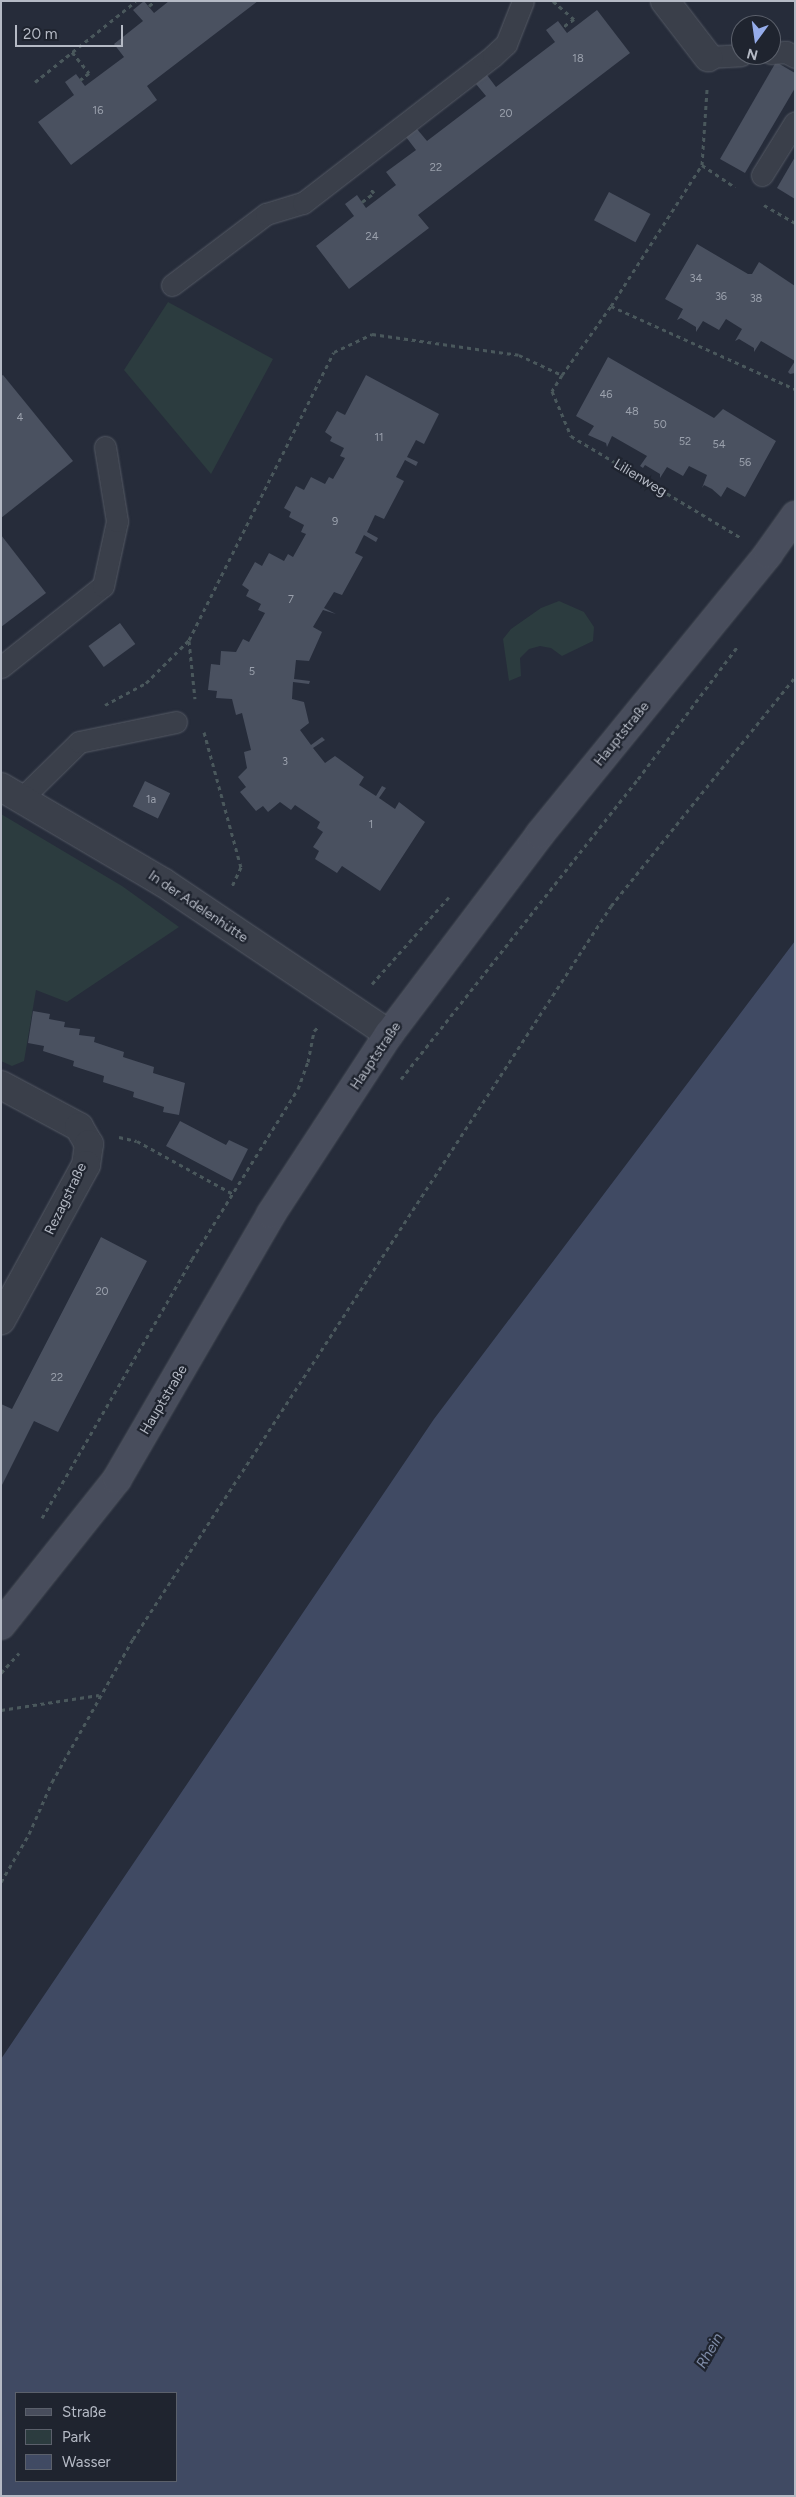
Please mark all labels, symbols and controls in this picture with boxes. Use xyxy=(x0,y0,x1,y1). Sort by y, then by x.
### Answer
scale bar xyxy=(18,15,125,47)
north arrow xyxy=(731,15,781,65)
text: 20 m xyxy=(23,25,57,43)
text: N xyxy=(745,45,760,64)
house number: 18 xyxy=(572,52,584,66)
house number: 16 xyxy=(93,104,103,118)
house number: 20 xyxy=(499,107,513,121)
house number: 22 xyxy=(430,161,442,175)
house number: 24 xyxy=(366,230,378,244)
house number: 34 xyxy=(690,272,702,286)
house number: 36 xyxy=(715,290,727,304)
house number: 38 xyxy=(750,292,762,306)
house number: 46 xyxy=(599,388,613,402)
house number: 48 xyxy=(625,405,639,419)
house number: 4 xyxy=(17,411,23,425)
house number: 50 xyxy=(653,418,667,432)
house number: 11 xyxy=(374,431,384,445)
house number: 52 xyxy=(679,435,691,449)
house number: 54 xyxy=(712,438,726,452)
street label: Lilienweg xyxy=(610,456,670,500)
house number: 56 xyxy=(739,456,751,470)
house number: 9 xyxy=(332,515,338,529)
house number: 7 xyxy=(288,593,294,607)
house number: 5 xyxy=(249,665,255,679)
street label: Hauptstraße xyxy=(591,698,653,770)
house number: 3 xyxy=(282,755,288,769)
house number: 1a xyxy=(146,793,156,807)
house number: 1 xyxy=(369,818,373,832)
street label: In der Adelenhütte xyxy=(145,867,251,947)
street label: Hauptstraße xyxy=(347,1019,405,1093)
street label: Rezagstraße xyxy=(41,1160,91,1238)
house number: 20 xyxy=(95,1285,109,1299)
street label: Hauptstraße xyxy=(137,1362,191,1438)
house number: 22 xyxy=(51,1371,63,1385)
water label: Rhein xyxy=(693,2330,727,2372)
legend xyxy=(15,2392,178,2482)
text: Straße xyxy=(62,2403,106,2421)
text: Park xyxy=(62,2428,91,2446)
text: Wasser xyxy=(62,2453,111,2471)

